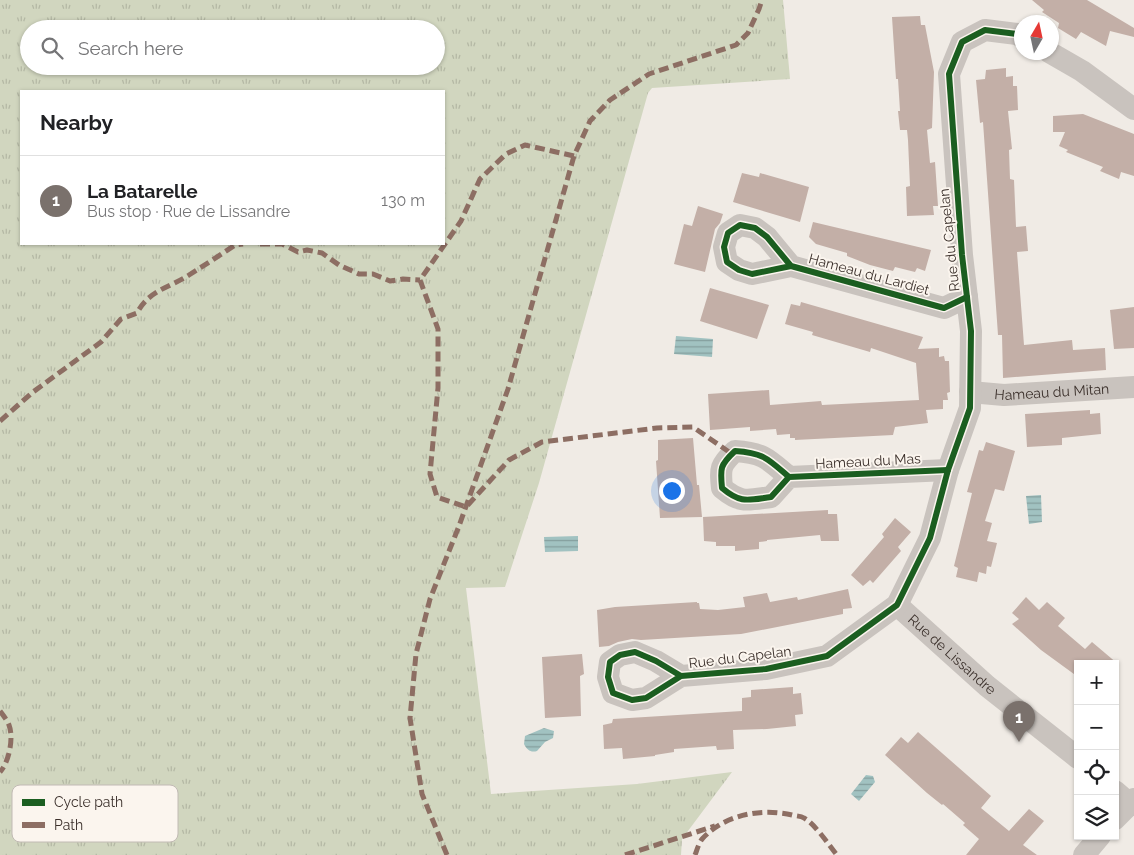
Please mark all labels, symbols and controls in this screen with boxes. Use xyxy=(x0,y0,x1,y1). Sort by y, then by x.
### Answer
north arrow xyxy=(1014,15,1059,60)
search box xyxy=(20,20,445,75)
icon: search xyxy=(38,34,66,62)
text: Search here xyxy=(78,37,184,59)
text: Nearby xyxy=(40,110,113,135)
text: La Batarelle xyxy=(87,180,198,202)
street label: Rue du Capelan xyxy=(936,188,962,292)
text: 1 xyxy=(52,191,60,210)
text: 130 m xyxy=(381,191,425,210)
text: Bus stop · Rue de Lissandre xyxy=(87,202,290,221)
street label: Hameau du Lardiet xyxy=(807,250,931,298)
street label: Hameau du Mitan xyxy=(994,381,1110,403)
street label: Hameau du Mas xyxy=(815,450,921,472)
your location xyxy=(659,478,685,504)
street label: Rue de Lissandre xyxy=(905,611,999,698)
street label: Rue du Capelan xyxy=(688,643,792,671)
map controls xyxy=(1074,660,1119,840)
button: + xyxy=(1074,660,1119,705)
pin: 1 xyxy=(1003,701,1035,742)
button: − xyxy=(1074,705,1119,750)
button: locate xyxy=(1074,750,1119,795)
legend xyxy=(12,785,178,842)
text: Cycle path xyxy=(54,794,123,810)
button: layers xyxy=(1074,795,1119,840)
text: Path xyxy=(54,817,83,833)

